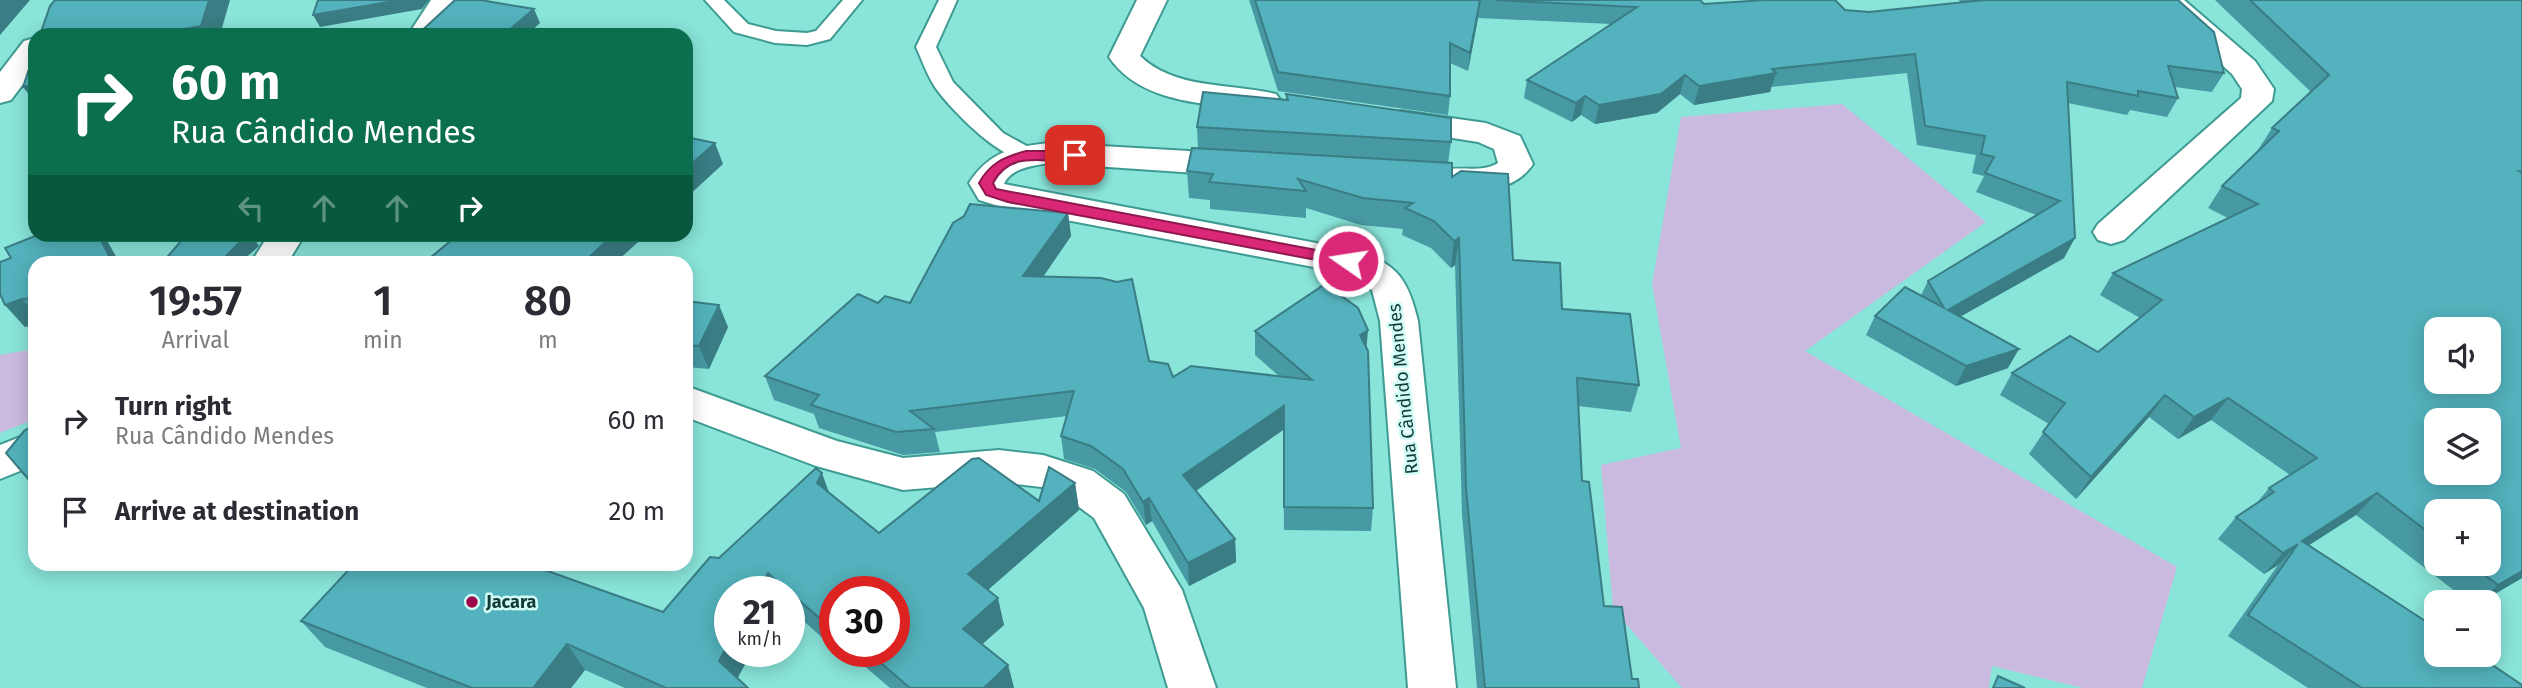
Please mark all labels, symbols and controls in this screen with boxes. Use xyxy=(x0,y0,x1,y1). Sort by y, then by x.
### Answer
text: 60 m xyxy=(171,53,280,112)
icon: right xyxy=(56,56,147,147)
text: Rua Cândido Mendes xyxy=(171,113,476,151)
pin xyxy=(1045,125,1105,185)
icon: arrive xyxy=(1056,136,1094,174)
icon: left xyxy=(232,189,270,227)
icon: ahead xyxy=(305,189,343,227)
icon: ahead xyxy=(378,189,416,227)
icon: right xyxy=(451,189,489,227)
position arrow xyxy=(1311,224,1385,298)
text: 19:57 xyxy=(149,276,242,326)
text: 1 xyxy=(373,276,392,326)
text: 80 xyxy=(524,276,572,326)
street label: Rua Cândido Mendes xyxy=(1383,303,1423,475)
map controls xyxy=(2424,317,2501,667)
button: sound xyxy=(2424,317,2501,394)
text: Arrival xyxy=(162,326,229,354)
text: min xyxy=(363,326,403,354)
text: m xyxy=(538,326,558,354)
text: Turn right xyxy=(115,391,232,422)
icon: right xyxy=(56,402,94,440)
text: 60 m xyxy=(607,405,665,436)
button: layers xyxy=(2424,408,2501,485)
text: Rua Cândido Mendes xyxy=(115,422,334,450)
icon: arrive xyxy=(56,493,94,531)
text: Arrive at destination xyxy=(115,496,359,527)
text: 20 m xyxy=(608,496,665,527)
button: + xyxy=(2424,499,2501,576)
speed limit sign: 30 xyxy=(819,576,910,667)
button: − xyxy=(2424,590,2501,667)
place label: Jacara xyxy=(485,591,536,613)
text: 21 xyxy=(743,591,776,633)
marker: Jacara xyxy=(464,594,480,610)
text: km/h xyxy=(737,628,782,650)

